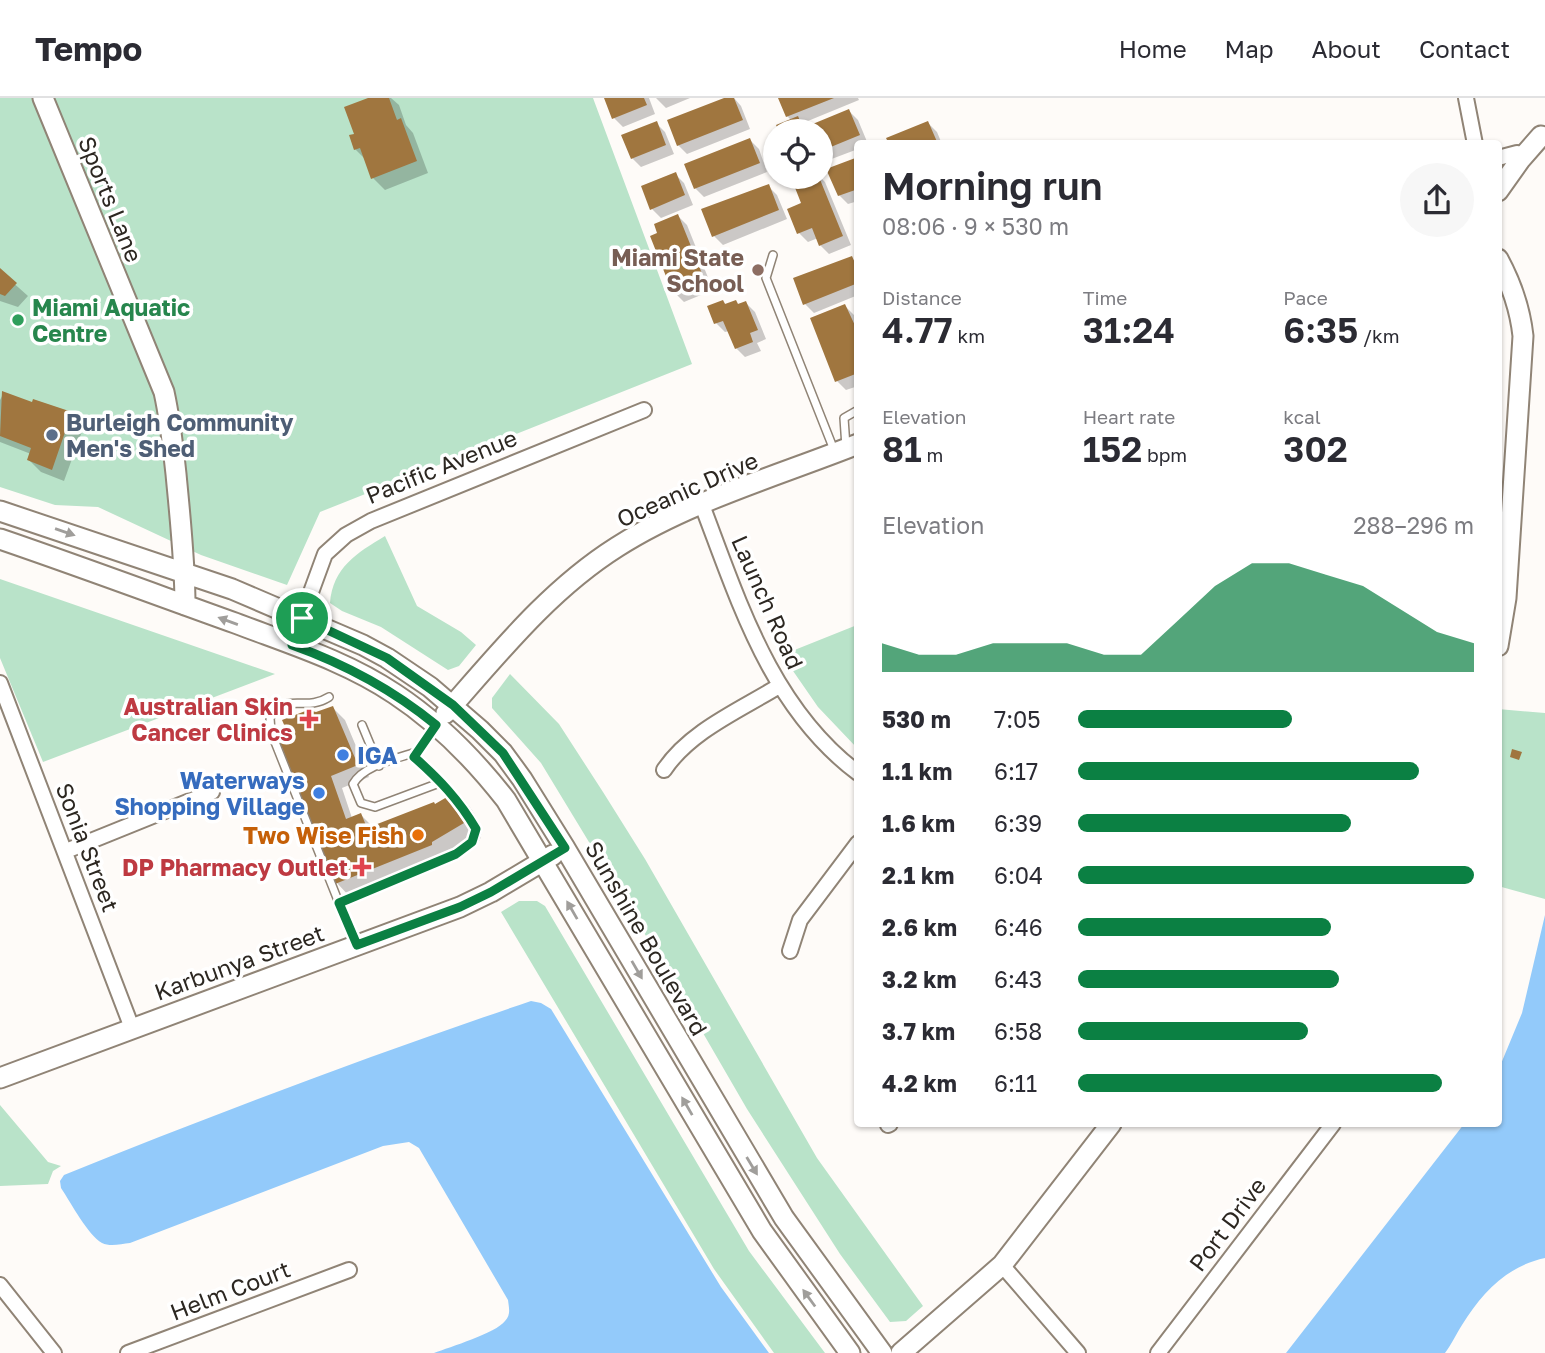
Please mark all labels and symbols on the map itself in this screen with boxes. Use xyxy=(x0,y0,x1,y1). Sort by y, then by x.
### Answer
street label: Sports Lane xyxy=(73,132,149,266)
place label: Miami State School xyxy=(611,243,744,297)
marker: Miami State School xyxy=(750,262,766,278)
place label: Miami Aquatic Centre xyxy=(32,293,190,347)
marker: Miami Aquatic Centre xyxy=(10,312,26,328)
place label: Burleigh Community Men's Shed xyxy=(66,408,294,462)
street label: Pacific Avenue xyxy=(361,423,521,509)
marker: Burleigh Community Men's Shed xyxy=(44,427,60,443)
street label: Oceanic Drive xyxy=(612,445,762,533)
one-way arrow xyxy=(54,527,75,538)
street label: Launch Road xyxy=(726,531,810,673)
pin xyxy=(272,588,332,648)
one-way arrow xyxy=(217,615,238,626)
place label: Australian Skin Cancer Clinics xyxy=(123,692,293,746)
marker: Australian Skin Cancer Clinics xyxy=(299,709,319,729)
place label: IGA xyxy=(357,741,398,769)
marker: IGA xyxy=(335,747,351,763)
place label: Waterways Shopping Village xyxy=(114,766,305,820)
street label: Sonia Street xyxy=(51,779,125,915)
marker: Waterways Shopping Village xyxy=(311,785,327,801)
place label: Two Wise Fish xyxy=(243,821,404,849)
marker: Two Wise Fish xyxy=(410,827,426,843)
street label: Sunshine Boulevard xyxy=(580,836,714,1040)
place label: DP Pharmacy Outlet xyxy=(122,853,348,881)
marker: DP Pharmacy Outlet xyxy=(354,859,370,875)
one-way arrow xyxy=(566,900,579,919)
street label: Karbunya Street xyxy=(150,918,328,1006)
one-way arrow xyxy=(631,960,643,980)
one-way arrow xyxy=(681,1097,694,1116)
one-way arrow xyxy=(746,1157,758,1176)
street label: Port Drive xyxy=(1183,1172,1271,1276)
street label: Helm Court xyxy=(166,1254,294,1326)
one-way arrow xyxy=(802,1289,816,1307)

